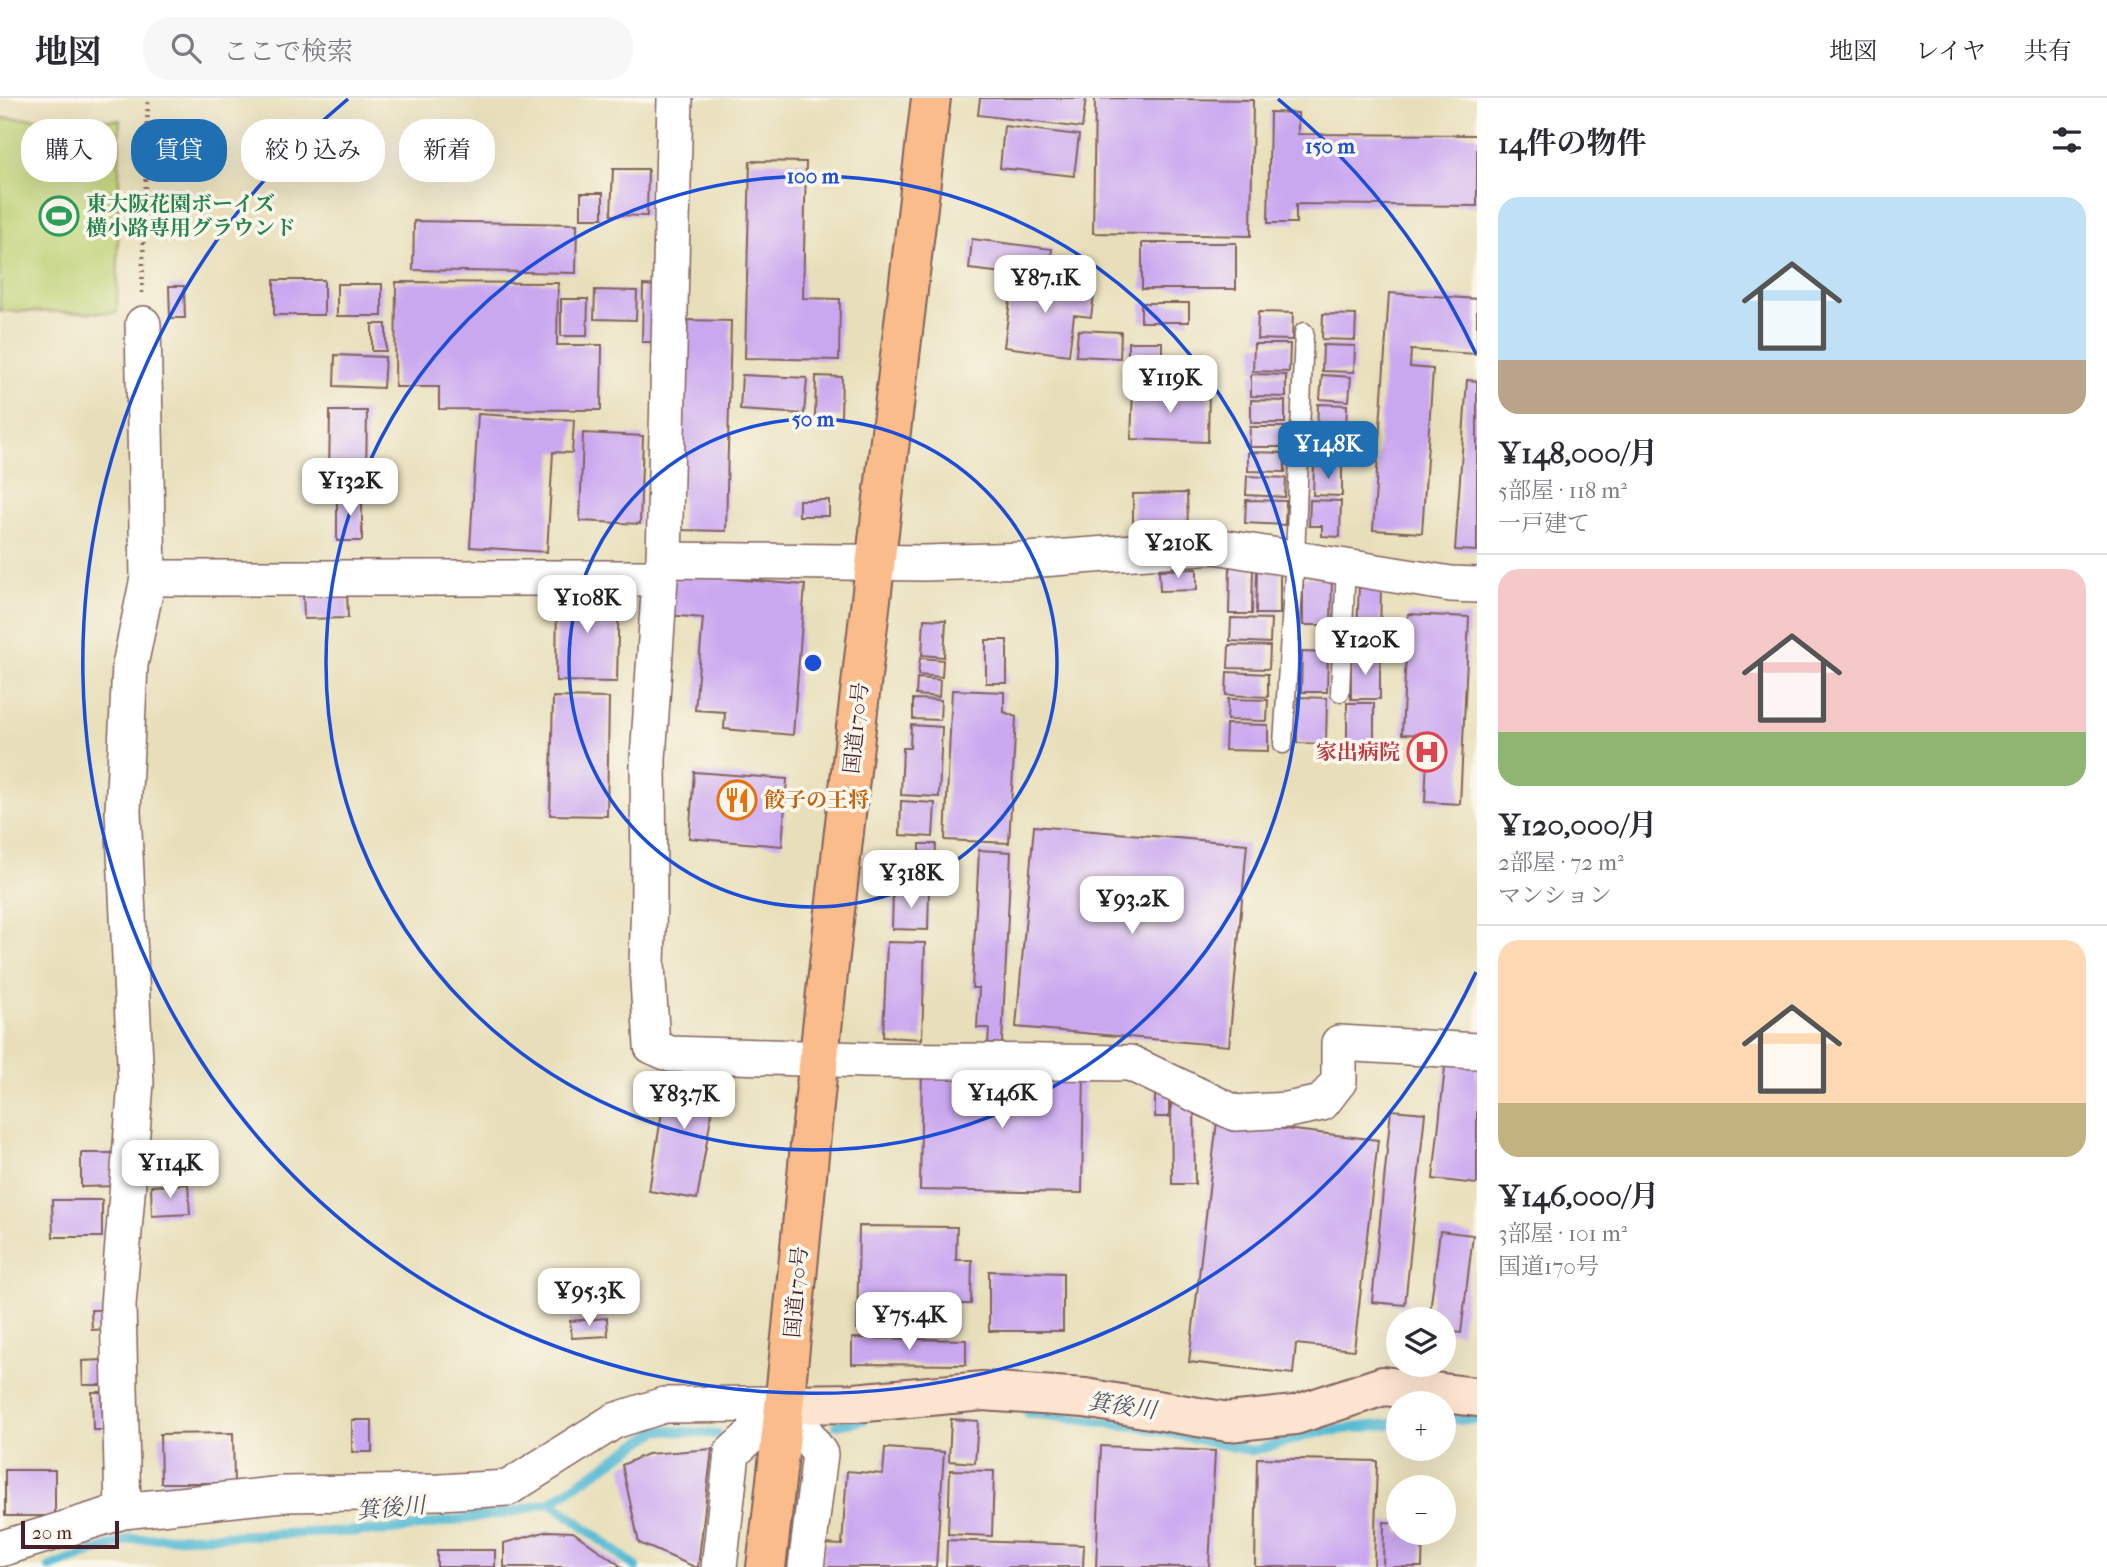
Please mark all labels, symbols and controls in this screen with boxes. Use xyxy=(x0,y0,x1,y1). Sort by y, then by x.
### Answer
search box xyxy=(143,17,633,80)
icon: search xyxy=(167,29,205,67)
text: 地図 xyxy=(35,33,101,72)
text: ここで検索 xyxy=(223,36,353,67)
text: 地図 xyxy=(1829,37,1877,65)
text: レイヤ xyxy=(1915,37,1986,65)
text: 共有 xyxy=(2024,37,2072,65)
chip: 購入 xyxy=(21,119,117,182)
chip: 賃貸 xyxy=(131,119,227,182)
chip: 絞り込み xyxy=(241,119,385,182)
chip: 新着 xyxy=(399,119,495,182)
icon: filters xyxy=(2048,121,2086,159)
text: 14件の物件 xyxy=(1498,126,1646,161)
text: 150 m xyxy=(1305,134,1356,158)
text: 100 m xyxy=(787,164,840,188)
place label: 東大阪花園ボーイズ 横小路専用グラウンド xyxy=(86,192,296,240)
sports icon: 東大阪花園ボーイズ 横小路専用グラウンド xyxy=(38,195,80,237)
icon: home xyxy=(1729,243,1855,369)
pin: ¥87.1K xyxy=(988,256,1102,315)
text: ¥87.1K xyxy=(1010,264,1080,291)
pin: ¥119K xyxy=(1121,356,1219,415)
text: ¥119K xyxy=(1138,364,1202,391)
text: 50 m xyxy=(792,407,835,431)
pin: ¥148K xyxy=(1279,422,1377,481)
text: ¥148K xyxy=(1294,430,1362,457)
text: ¥148,000/月 xyxy=(1498,436,1658,471)
pin: ¥132K xyxy=(301,458,399,518)
text: ¥132K xyxy=(318,467,382,494)
text: 5部屋 · 118 m² xyxy=(1498,477,1627,504)
text: 一戸建て xyxy=(1498,510,1590,537)
pin: ¥210K xyxy=(1129,520,1227,580)
text: ¥210K xyxy=(1144,529,1212,556)
pin: ¥108K xyxy=(538,575,636,635)
text: ¥108K xyxy=(554,584,620,611)
icon: home xyxy=(1729,615,1855,741)
pin: ¥120K xyxy=(1316,618,1414,677)
text: ¥120K xyxy=(1331,626,1399,653)
centre of rings xyxy=(801,651,825,675)
street label: 国道170号 xyxy=(839,681,873,775)
hospital icon: 家出病院 xyxy=(1406,731,1448,773)
place label: 家出病院 xyxy=(1316,740,1400,764)
restaurant icon: 餃子の王将 xyxy=(716,779,758,821)
place label: 餃子の王将 xyxy=(764,788,869,812)
text: ¥120,000/月 xyxy=(1498,808,1657,843)
text: 2部屋 · 72 m² xyxy=(1498,849,1624,876)
pin: ¥318K xyxy=(862,850,960,910)
text: ¥318K xyxy=(879,859,943,886)
pin: ¥93.2K xyxy=(1075,876,1189,936)
text: マンション xyxy=(1498,882,1612,909)
text: ¥93.2K xyxy=(1096,885,1168,912)
icon: home xyxy=(1729,986,1855,1112)
pin: ¥146K xyxy=(953,1070,1051,1130)
pin: ¥83.7K xyxy=(627,1072,741,1131)
text: ¥146K xyxy=(968,1079,1036,1106)
text: ¥83.7K xyxy=(649,1080,719,1107)
pin: ¥114K xyxy=(121,1140,219,1200)
text: ¥114K xyxy=(138,1149,202,1176)
text: ¥146,000/月 xyxy=(1498,1179,1659,1214)
text: 3部屋 · 101 m² xyxy=(1498,1220,1627,1247)
street label: 国道170号 xyxy=(780,1245,812,1339)
text: 国道170号 xyxy=(1498,1253,1599,1280)
pin: ¥95.3K xyxy=(532,1268,646,1328)
text: ¥95.3K xyxy=(554,1277,624,1304)
pin: ¥75.4K xyxy=(852,1292,966,1352)
text: ¥75.4K xyxy=(872,1301,946,1328)
map controls xyxy=(1386,1307,1456,1545)
button: layers xyxy=(1386,1307,1456,1377)
water label: 箕後川 xyxy=(1086,1388,1161,1425)
button: + xyxy=(1386,1391,1456,1461)
button: − xyxy=(1386,1475,1456,1545)
water label: 箕後川 xyxy=(355,1491,430,1524)
scale bar xyxy=(21,1518,119,1550)
text: 20 m xyxy=(32,1522,72,1544)

